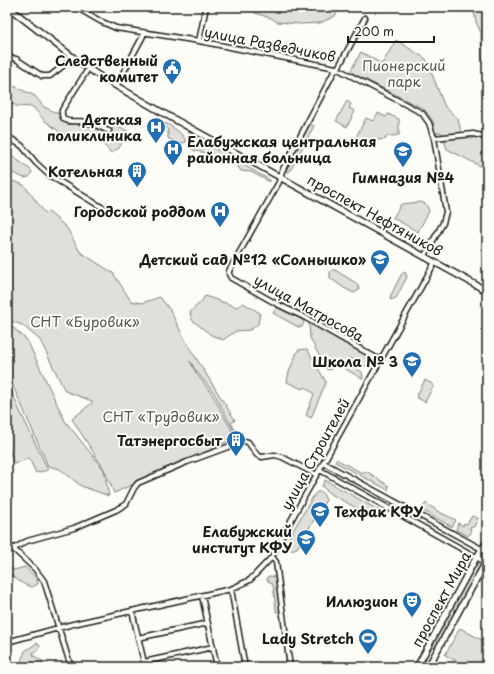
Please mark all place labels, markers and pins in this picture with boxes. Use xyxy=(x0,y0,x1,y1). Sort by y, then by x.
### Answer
place label: Следственный комитет xyxy=(55,50,159,87)
public building icon: Следственный комитет xyxy=(161,57,183,85)
place label: Детская поликлиника xyxy=(47,109,142,146)
hospital icon: Детская поликлиника xyxy=(145,116,167,144)
place label: Елабужская центральная районная больница xyxy=(187,131,376,168)
hospital icon: Елабужская центральная районная больница xyxy=(162,138,184,166)
school or university icon: Гимназия №4 xyxy=(392,140,414,168)
building icon: Котельная xyxy=(126,160,148,188)
place label: Котельная xyxy=(48,161,123,182)
place label: Гимназия №4 xyxy=(352,167,454,188)
hospital icon: Городской роддом xyxy=(209,200,231,228)
place label: Городской роддом xyxy=(74,201,206,222)
school or university icon: Детский сад №12 «Солнышко» xyxy=(369,248,391,276)
place label: Детский сад №12 «Солнышко» xyxy=(139,249,367,270)
school or university icon: Школа № 3 xyxy=(401,350,423,378)
place label: Школа № 3 xyxy=(312,351,398,372)
building icon: Татэнергосбыт xyxy=(225,429,247,457)
place label: Татэнергосбыт xyxy=(117,430,223,451)
school or university icon: Техфак КФУ xyxy=(309,500,331,528)
place label: Техфак КФУ xyxy=(334,501,424,522)
place label: Елабужский институт КФУ xyxy=(192,521,293,558)
school or university icon: Елабужский институт КФУ xyxy=(295,528,317,556)
theatre icon: Иллюзион xyxy=(401,590,423,618)
place label: Иллюзион xyxy=(326,591,398,612)
sports icon: Lady Stretch xyxy=(357,627,379,655)
place label: Lady Stretch xyxy=(262,628,354,649)

